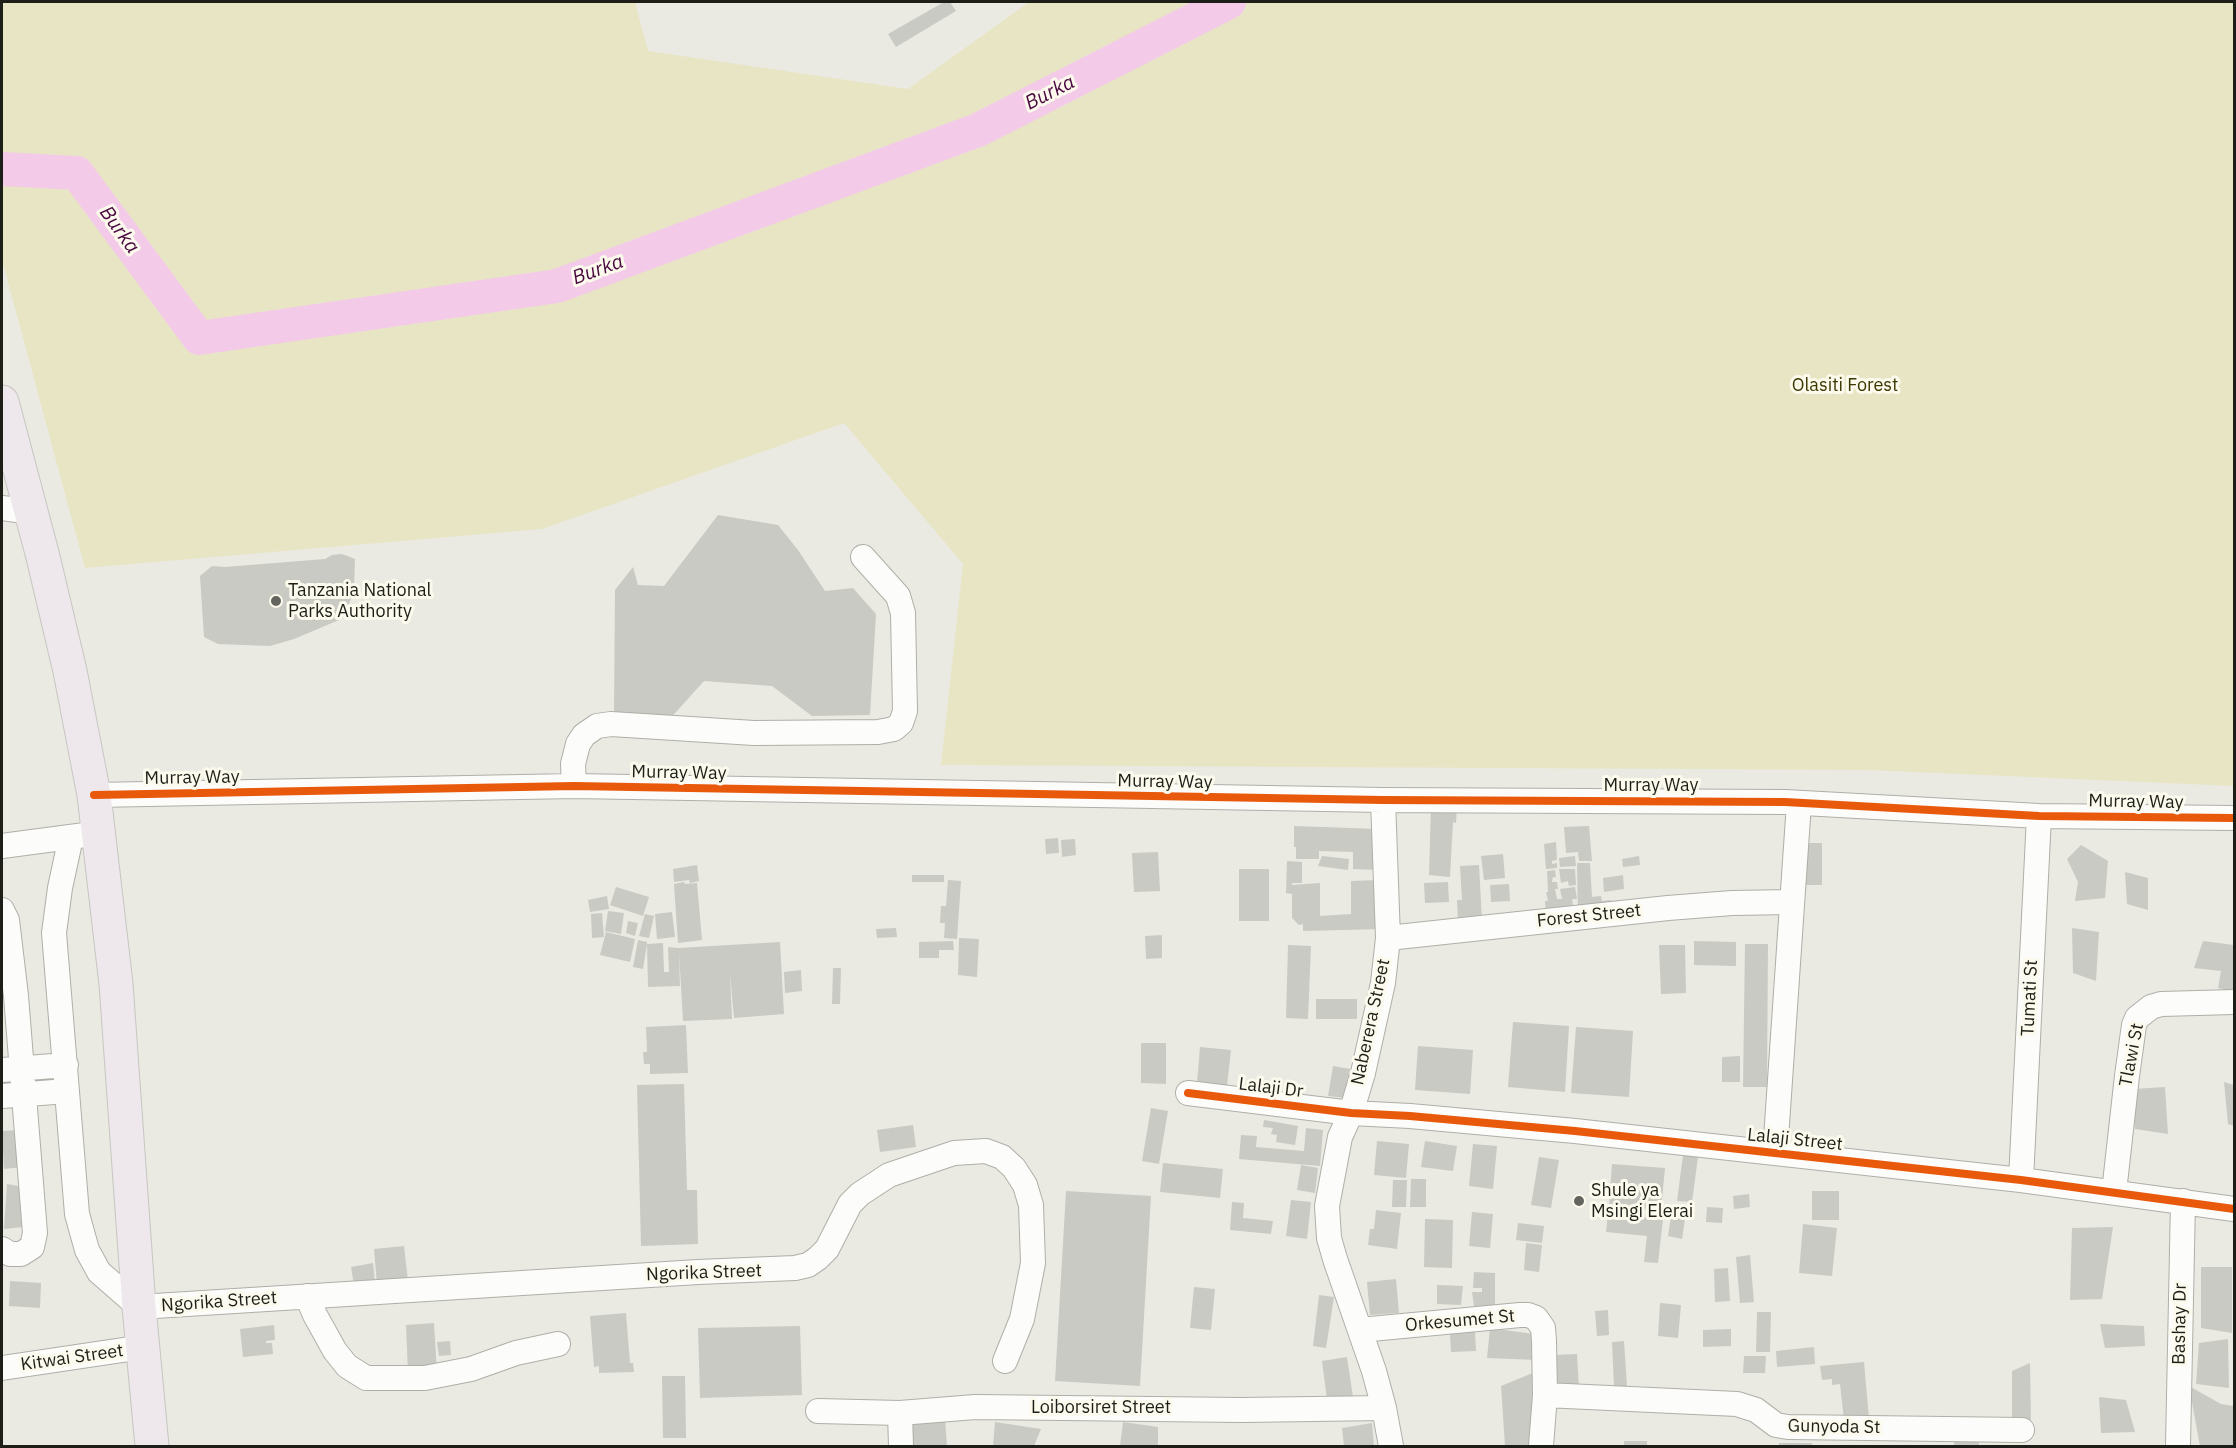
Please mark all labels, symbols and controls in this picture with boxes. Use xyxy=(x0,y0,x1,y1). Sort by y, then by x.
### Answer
water label: Burka xyxy=(1021,70,1079,116)
water label: Burka xyxy=(94,202,144,258)
water label: Burka xyxy=(569,250,627,290)
park label: Olasiti Forest xyxy=(1792,375,1898,397)
place label: Tanzania National Parks Authority xyxy=(288,580,431,622)
marker: Tanzania National Parks Authority xyxy=(269,594,283,608)
street label: Murray Way xyxy=(631,761,727,785)
street label: Murray Way xyxy=(144,766,240,790)
street label: Murray Way xyxy=(1117,770,1213,794)
street label: Murray Way xyxy=(1603,775,1699,797)
street label: Murray Way xyxy=(2088,790,2184,814)
street label: Forest Street xyxy=(1536,900,1642,932)
street label: Naberera Street xyxy=(1347,957,1395,1087)
street label: Tumati St xyxy=(2017,959,2043,1037)
street label: Tlawi St xyxy=(2115,1021,2149,1089)
street label: Lalaji Dr xyxy=(1237,1073,1305,1103)
street label: Lalaji Street xyxy=(1746,1124,1844,1156)
place label: Shule ya Msingi Elerai xyxy=(1591,1180,1693,1222)
marker: Shule ya Msingi Elerai xyxy=(1572,1194,1586,1208)
street label: Ngorika Street xyxy=(646,1260,762,1286)
street label: Bashay Dr xyxy=(2168,1283,2192,1365)
street label: Ngorika Street xyxy=(160,1287,278,1317)
street label: Orkesumet St xyxy=(1404,1305,1516,1337)
street label: Kitwai Street xyxy=(19,1340,125,1376)
street label: Loiborsiret Street xyxy=(1031,1397,1171,1419)
street label: Gunyoda St xyxy=(1787,1415,1881,1439)

